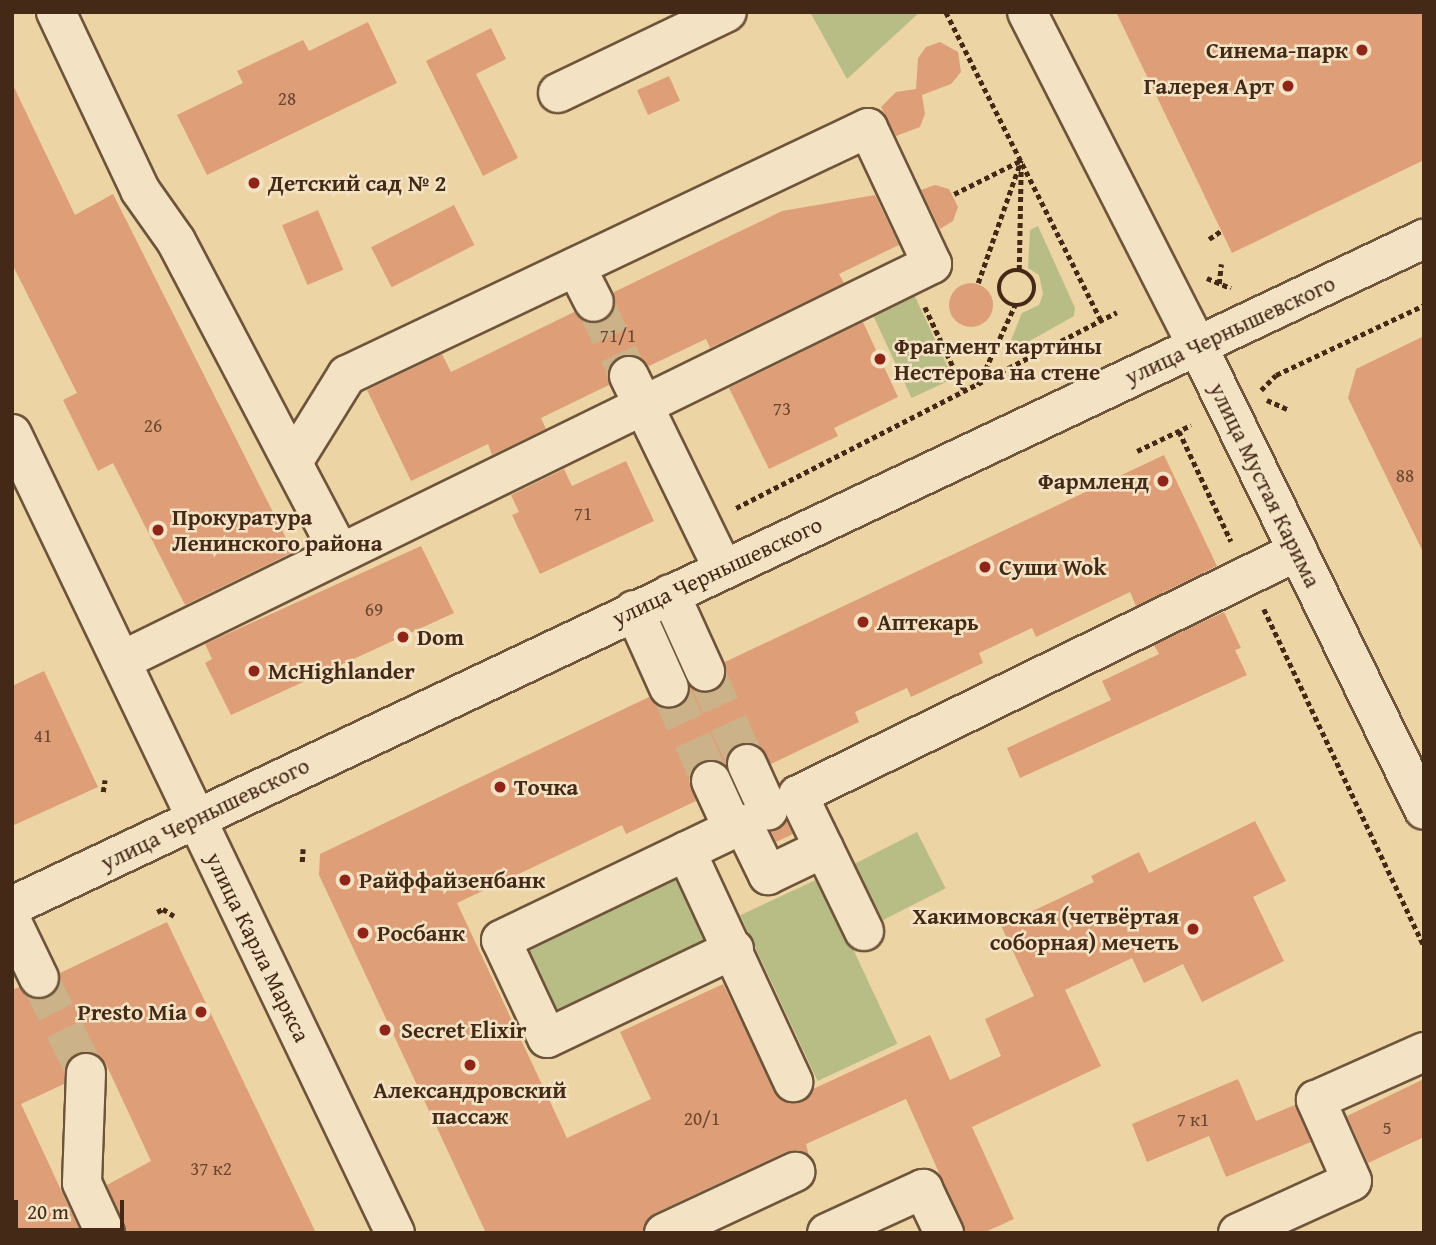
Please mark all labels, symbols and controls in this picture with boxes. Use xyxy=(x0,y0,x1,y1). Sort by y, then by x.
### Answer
place label: Синема-парк xyxy=(1206,36,1348,64)
marker: Синема-парк xyxy=(1354,42,1370,58)
place label: Галерея Арт xyxy=(1144,72,1274,100)
marker: Галерея Арт xyxy=(1280,78,1296,94)
house number: 28 xyxy=(278,88,296,110)
place label: Детский сад № 2 xyxy=(268,169,446,197)
marker: Детский сад № 2 xyxy=(246,175,262,191)
street label: улица Чернышевского xyxy=(1121,269,1339,391)
house number: 71/1 xyxy=(600,325,636,347)
place label: Фрагмент картины Нестерова на стене xyxy=(894,332,1102,386)
marker: Фрагмент картины Нестерова на стене xyxy=(872,351,888,367)
street label: улица Мустая Карима xyxy=(1203,378,1327,592)
house number: 73 xyxy=(773,398,791,420)
house number: 26 xyxy=(144,415,162,437)
house number: 88 xyxy=(1396,465,1414,487)
place label: Фармленд xyxy=(1038,467,1149,495)
marker: Фармленд xyxy=(1155,473,1171,489)
place label: Прокуратура Ленинского района xyxy=(172,503,382,557)
house number: 71 xyxy=(574,503,592,525)
street label: улица Чернышевского xyxy=(608,510,826,632)
marker: Прокуратура Ленинского района xyxy=(150,522,166,538)
place label: Суши Wok xyxy=(999,553,1106,581)
marker: Суши Wok xyxy=(977,559,993,575)
house number: 69 xyxy=(365,599,383,621)
place label: Аптекарь xyxy=(877,608,979,636)
marker: Аптекарь xyxy=(855,614,871,630)
place label: Dom xyxy=(417,623,464,651)
marker: Dom xyxy=(395,629,411,645)
place label: McHighlander xyxy=(268,657,415,685)
marker: McHighlander xyxy=(246,663,262,679)
house number: 41 xyxy=(34,725,52,747)
street label: улица Чернышевского xyxy=(96,751,314,877)
place label: Точка xyxy=(514,773,578,801)
marker: Точка xyxy=(492,779,508,795)
street label: улица Карла Маркса xyxy=(200,848,316,1046)
place label: Райффайзенбанк xyxy=(359,866,545,894)
marker: Райффайзенбанк xyxy=(337,872,353,888)
place label: Хакимовская (четвёртая соборная) мечеть xyxy=(913,902,1179,956)
place label: Росбанк xyxy=(377,919,465,947)
marker: Хакимовская (четвёртая соборная) мечеть xyxy=(1185,921,1201,937)
marker: Росбанк xyxy=(355,925,371,941)
place label: Presto Mia xyxy=(78,998,187,1026)
marker: Presto Mia xyxy=(193,1004,209,1020)
place label: Secret Elixir xyxy=(401,1016,527,1044)
marker: Secret Elixir xyxy=(375,1020,395,1040)
marker: Александровский пассаж xyxy=(462,1057,478,1073)
place label: Александровский пассаж xyxy=(373,1076,567,1130)
house number: 20/1 xyxy=(684,1108,720,1130)
house number: 7 к1 xyxy=(1177,1109,1209,1131)
house number: 5 xyxy=(1382,1117,1392,1139)
house number: 37 к2 xyxy=(190,1158,232,1180)
scale bar xyxy=(18,1186,128,1230)
text: 20 m xyxy=(27,1196,69,1227)

